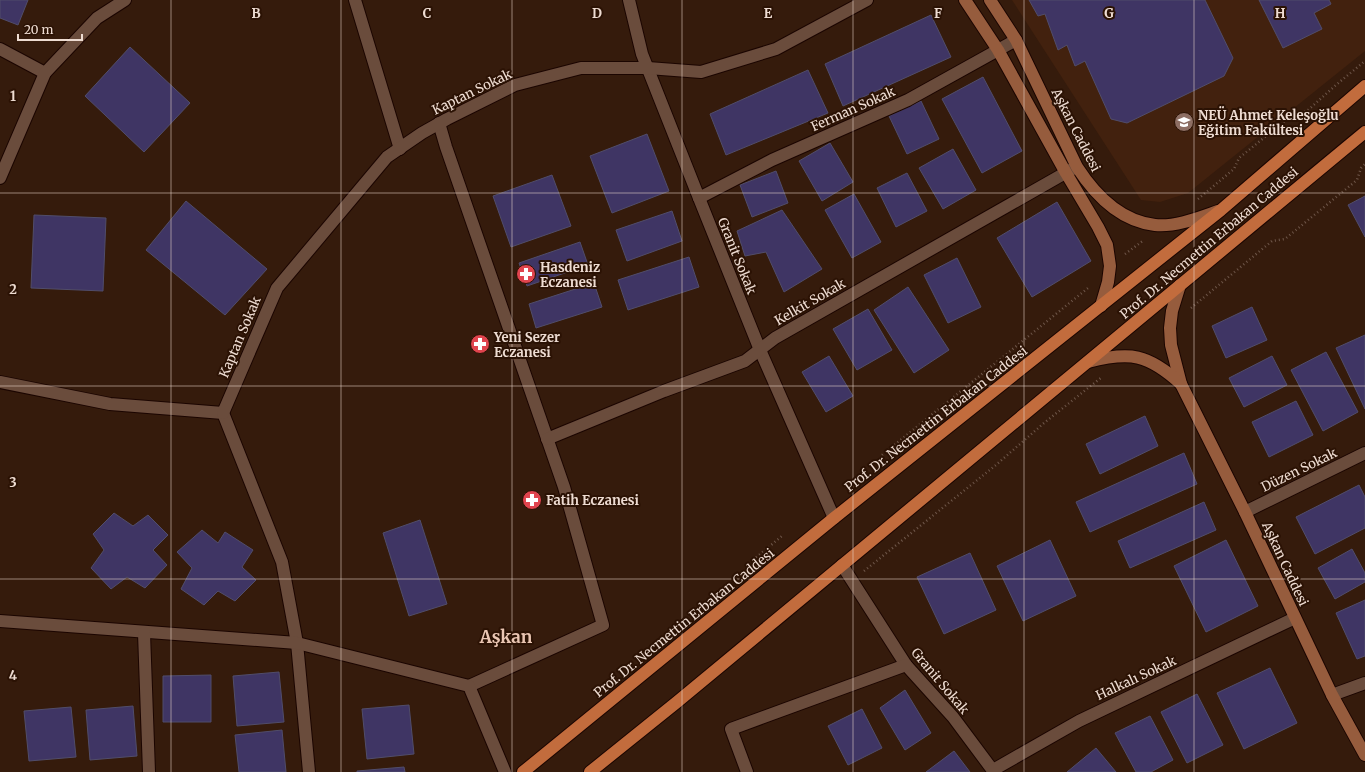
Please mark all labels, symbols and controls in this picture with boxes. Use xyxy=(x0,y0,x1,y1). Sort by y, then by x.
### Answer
text: B xyxy=(251,5,261,22)
text: C xyxy=(423,5,432,22)
text: D xyxy=(592,5,602,22)
text: E xyxy=(764,5,773,22)
text: F xyxy=(934,5,942,22)
text: G xyxy=(1104,5,1114,22)
text: H xyxy=(1275,5,1286,22)
scale bar xyxy=(18,16,82,42)
text: 20 m xyxy=(24,22,53,37)
street label: Kaptan Sokak xyxy=(429,65,515,119)
street label: Ferman Sokak xyxy=(808,83,898,135)
street label: Aşkan Caddesi xyxy=(1047,85,1104,174)
text: 1 xyxy=(10,88,16,105)
place label: NEÜ Ahmet Keleşoğlu Eğitim Fakültesi xyxy=(1198,106,1339,139)
school or university icon: NEÜ Ahmet Keleşoğlu Eğitim Fakültesi xyxy=(1173,111,1195,133)
street label: Prof. Dr. Necmettin Erbakan Caddesi xyxy=(1116,163,1302,323)
street label: Granit Sokak xyxy=(714,215,760,298)
place label: Hasdeniz Eczanesi xyxy=(540,259,600,291)
pharmacy icon: Hasdeniz Eczanesi xyxy=(515,263,537,285)
street label: Kelkit Sokak xyxy=(772,274,849,329)
text: 2 xyxy=(9,281,17,298)
street label: Kaptan Sokak xyxy=(215,293,265,380)
place label: Yeni Sezer Eczanesi xyxy=(493,329,560,361)
pharmacy icon: Yeni Sezer Eczanesi xyxy=(469,333,491,355)
street label: Prof. Dr. Necmettin Erbakan Caddesi xyxy=(841,342,1031,496)
street label: Düzen Sokak xyxy=(1258,444,1340,496)
text: 3 xyxy=(9,474,17,491)
pharmacy icon: Fatih Eczanesi xyxy=(521,489,543,511)
place label: Fatih Eczanesi xyxy=(546,492,639,509)
street label: Aşkan Caddesi xyxy=(1258,518,1312,609)
street label: Prof. Dr. Necmettin Erbakan Caddesi xyxy=(590,545,778,701)
district label: Aşkan xyxy=(479,626,533,648)
street label: Granit Sokak xyxy=(907,644,973,718)
street label: Halkalı Sokak xyxy=(1093,652,1180,704)
text: 4 xyxy=(9,667,18,684)

